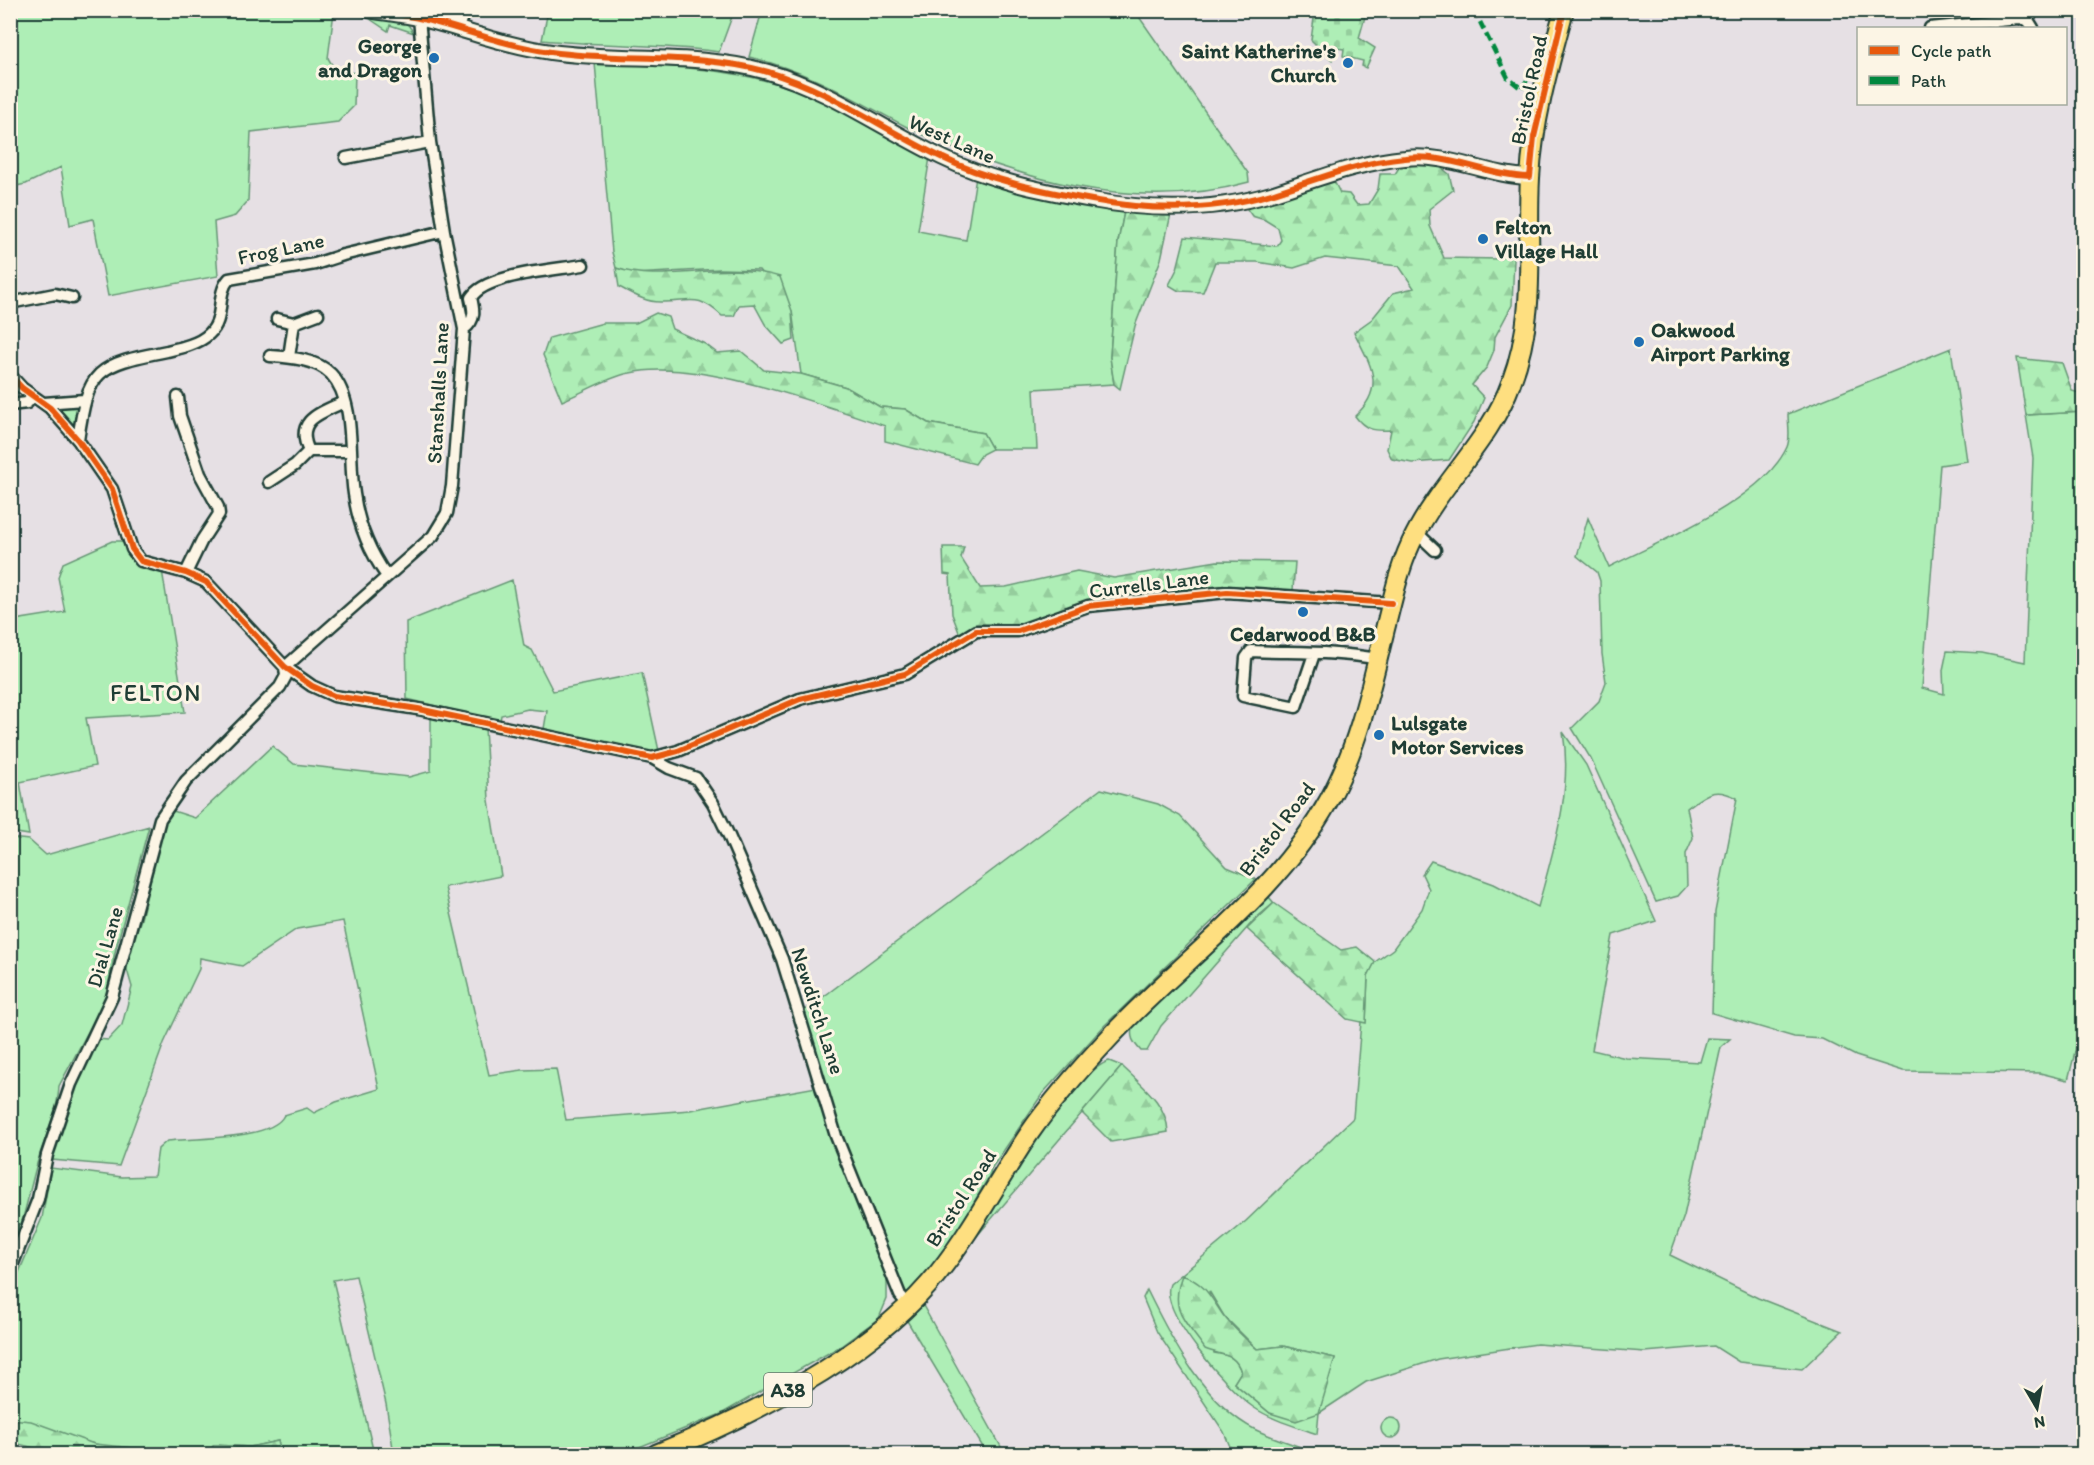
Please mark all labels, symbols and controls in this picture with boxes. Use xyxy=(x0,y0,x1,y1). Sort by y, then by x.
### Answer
legend xyxy=(1857,27,2067,105)
place label: George and Dragon xyxy=(318,33,423,83)
street label: Bristol Road xyxy=(1505,33,1552,147)
place label: Saint Katherine's Church xyxy=(1182,38,1337,87)
text: Cycle path xyxy=(1911,40,1992,62)
marker: George and Dragon xyxy=(427,51,441,65)
marker: Saint Katherine's Church xyxy=(1341,56,1355,70)
text: Path xyxy=(1911,70,1946,92)
street label: West Lane xyxy=(905,108,999,169)
place label: Felton Village Hall xyxy=(1495,214,1599,264)
street label: Frog Lane xyxy=(235,227,327,270)
marker: Felton Village Hall xyxy=(1476,232,1490,246)
place label: Oakwood Airport Parking xyxy=(1650,317,1790,367)
street label: Stanshalls Lane xyxy=(421,322,454,464)
marker: Oakwood Airport Parking xyxy=(1632,335,1646,349)
street label: Currells Lane xyxy=(1088,564,1210,603)
marker: Cedarwood B&B xyxy=(1296,605,1310,619)
place label: Cedarwood B&B xyxy=(1230,621,1376,646)
district label: FELTON xyxy=(110,678,202,707)
place label: Lulsgate Motor Services xyxy=(1391,710,1524,759)
marker: Lulsgate Motor Services xyxy=(1372,728,1386,742)
street label: Bristol Road xyxy=(1233,777,1320,881)
street label: Dial Lane xyxy=(81,904,128,990)
street label: Newditch Lane xyxy=(786,944,851,1077)
street label: Bristol Road xyxy=(920,1144,1001,1251)
road number: A38 xyxy=(764,1373,812,1407)
north arrow xyxy=(2007,1378,2067,1438)
text: N xyxy=(2033,1412,2046,1433)

